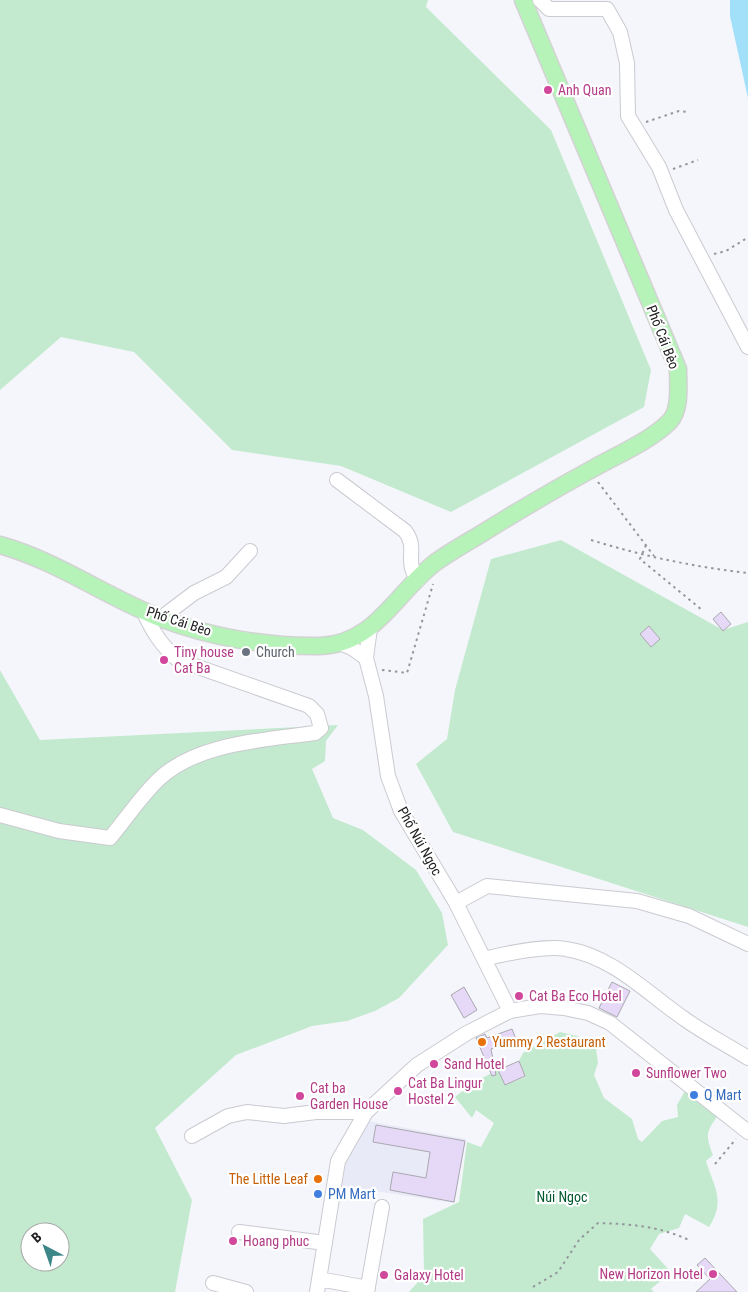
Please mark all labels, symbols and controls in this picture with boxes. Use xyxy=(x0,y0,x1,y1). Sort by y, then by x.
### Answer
place label: Anh Quan xyxy=(558,82,612,98)
marker: Anh Quan xyxy=(542,84,554,96)
street label: Phố Cái Bèo xyxy=(644,303,682,371)
street label: Phố Cái Bèo xyxy=(145,603,213,639)
place label: Tiny house Cat Ba xyxy=(174,644,234,676)
place label: Church xyxy=(256,644,295,660)
marker: Church xyxy=(240,646,252,658)
marker: Tiny house Cat Ba xyxy=(158,654,170,666)
street label: Phố Núi Ngọc xyxy=(395,804,445,878)
place label: Cat Ba Eco Hotel xyxy=(529,988,622,1004)
marker: Cat Ba Eco Hotel xyxy=(513,990,525,1002)
place label: Yummy 2 Restaurant xyxy=(492,1034,606,1050)
marker: Yummy 2 Restaurant xyxy=(476,1036,488,1048)
place label: Sand Hotel xyxy=(444,1056,505,1072)
marker: Sand Hotel xyxy=(428,1058,440,1070)
place label: Sunflower Two xyxy=(646,1065,727,1081)
marker: Sunflower Two xyxy=(630,1067,642,1079)
place label: Cat Ba Lingur Hostel 2 xyxy=(408,1075,482,1107)
place label: Cat ba Garden House xyxy=(310,1080,388,1112)
marker: Cat Ba Lingur Hostel 2 xyxy=(392,1085,404,1097)
place label: Q Mart xyxy=(704,1087,742,1103)
marker: Q Mart xyxy=(688,1089,700,1101)
marker: Cat ba Garden House xyxy=(294,1090,306,1102)
place label: The Little Leaf xyxy=(229,1171,309,1187)
marker: The Little Leaf xyxy=(312,1173,324,1185)
place label: PM Mart xyxy=(328,1186,376,1202)
marker: PM Mart xyxy=(312,1188,324,1200)
park label: Núi Ngọc xyxy=(537,1189,587,1205)
north arrow xyxy=(20,1222,70,1272)
text: B xyxy=(28,1228,45,1246)
place label: Hoang phuc xyxy=(243,1233,309,1249)
marker: Hoang phuc xyxy=(227,1235,239,1247)
place label: New Horizon Hotel xyxy=(600,1266,703,1282)
place label: Galaxy Hotel xyxy=(394,1267,464,1283)
marker: New Horizon Hotel xyxy=(707,1268,719,1280)
marker: Galaxy Hotel xyxy=(378,1269,390,1281)

